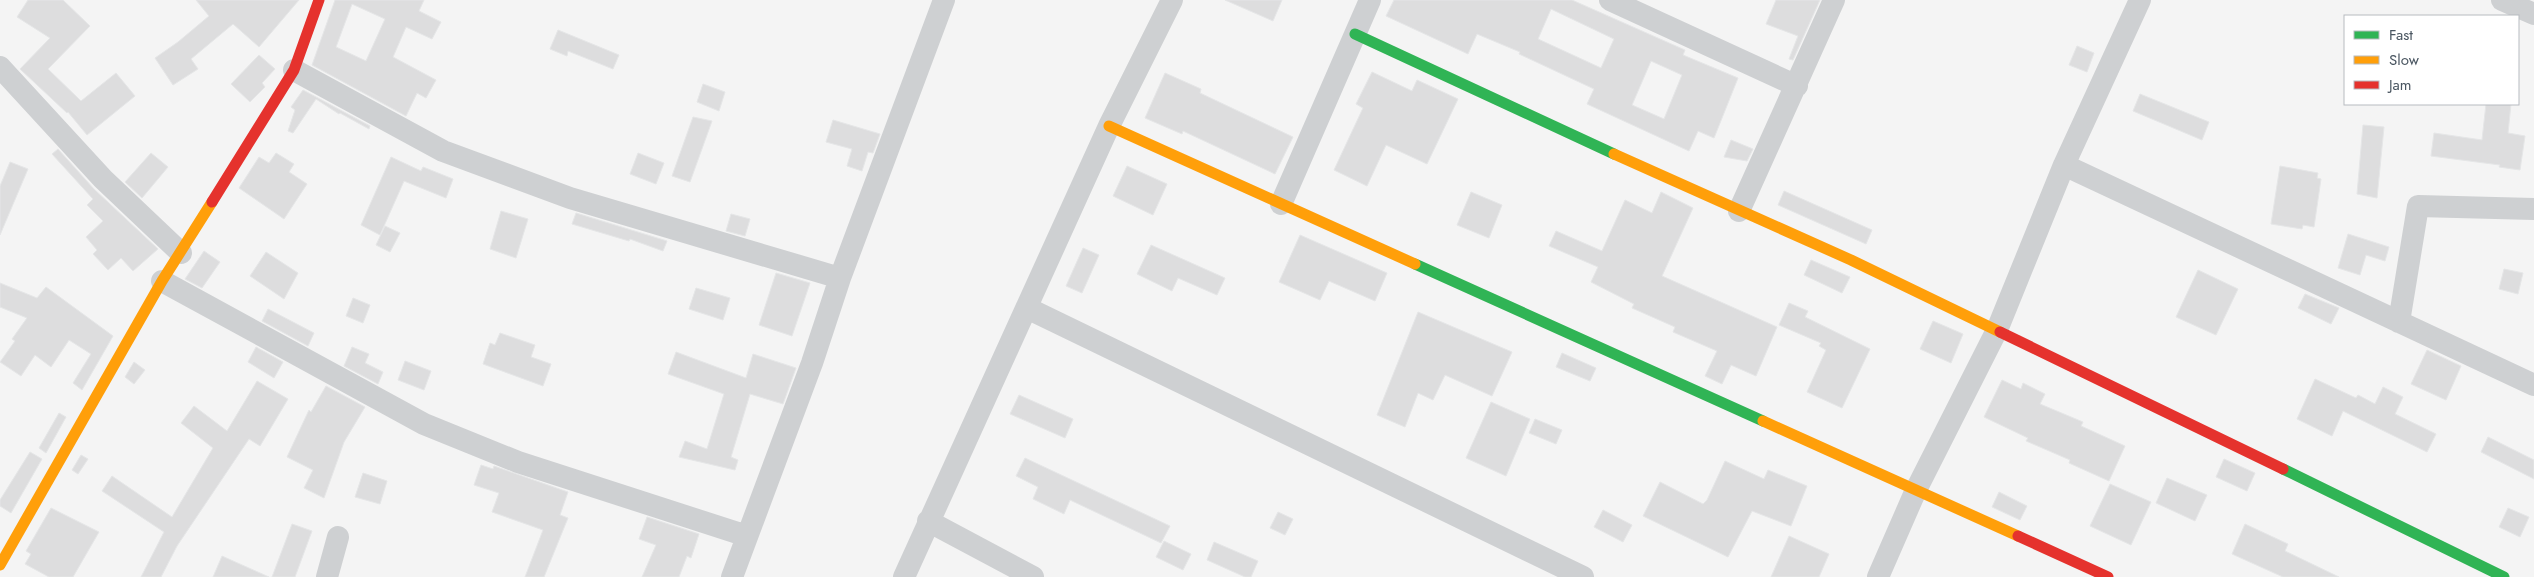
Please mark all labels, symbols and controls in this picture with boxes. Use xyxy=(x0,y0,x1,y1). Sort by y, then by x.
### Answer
legend xyxy=(2344,15,2519,105)
text: Fast xyxy=(2389,24,2413,46)
text: Slow xyxy=(2389,49,2420,71)
text: Jam xyxy=(2387,74,2412,96)

